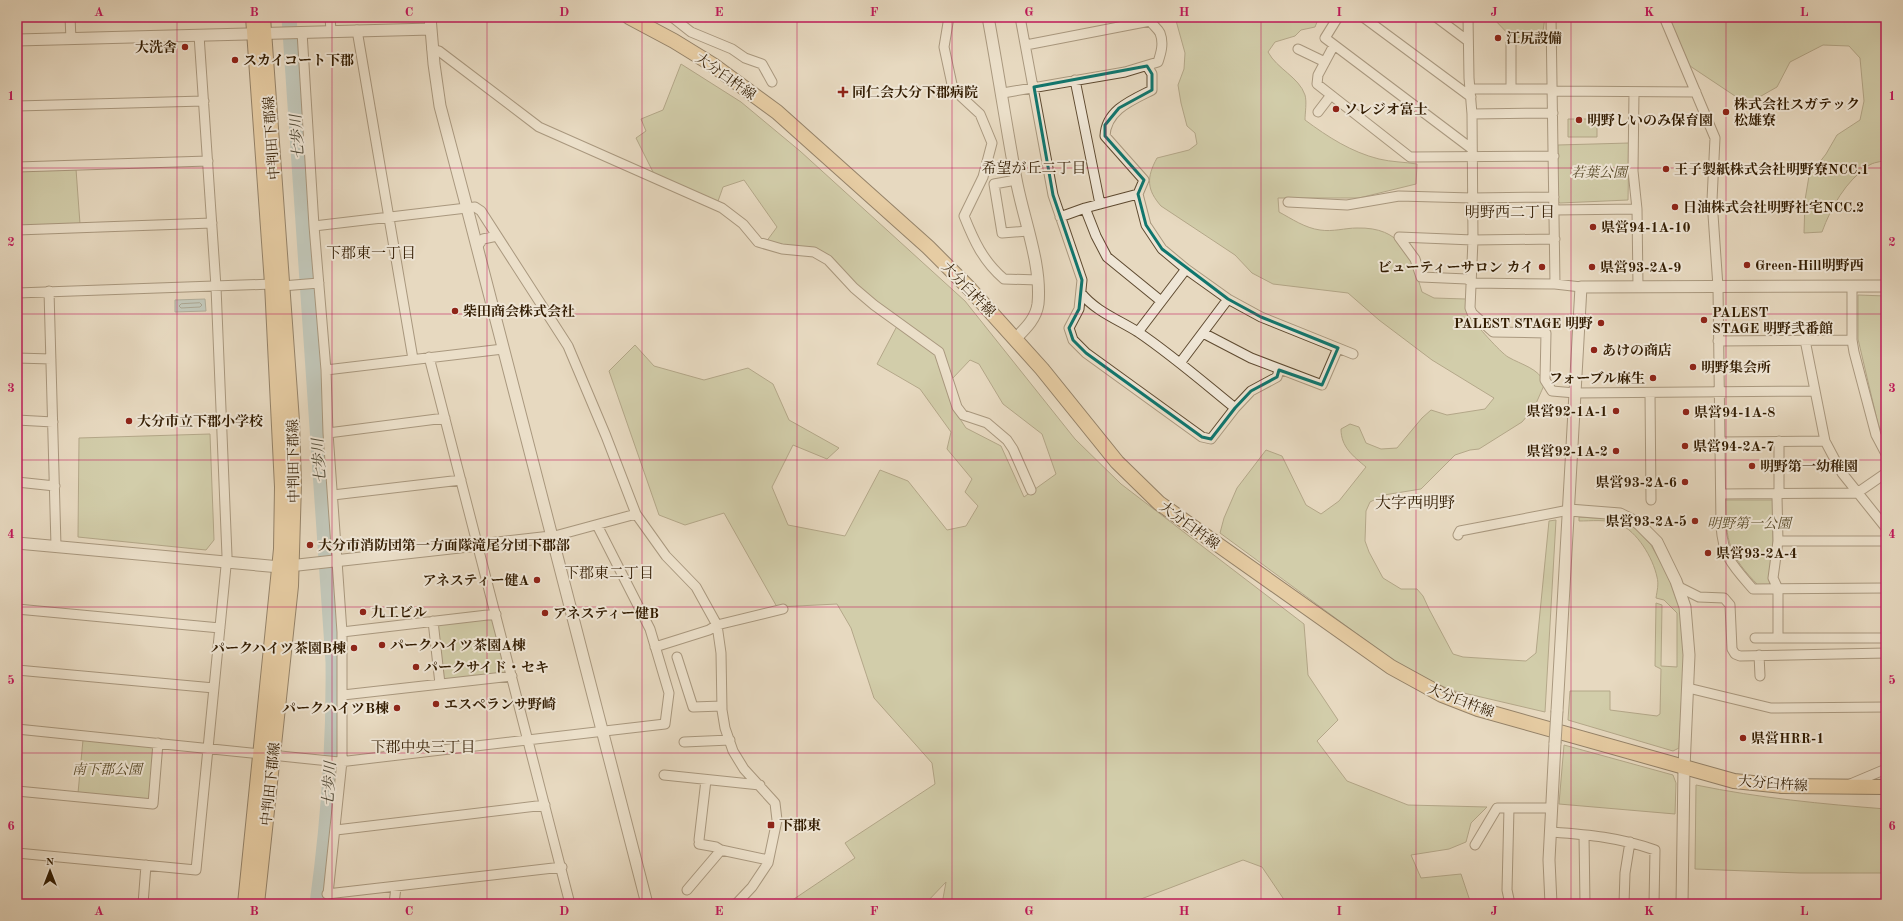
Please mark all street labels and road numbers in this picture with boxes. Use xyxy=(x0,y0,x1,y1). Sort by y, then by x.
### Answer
street label: 大分臼杵線 xyxy=(693,50,759,103)
street label: 中判田下郡線 xyxy=(261,96,282,180)
street label: 大分臼杵線 xyxy=(939,259,998,320)
street label: 中判田下郡線 xyxy=(285,419,302,503)
street label: 大分臼杵線 xyxy=(1157,499,1222,552)
street label: 大分臼杵線 xyxy=(1425,681,1496,720)
street label: 中判田下郡線 xyxy=(259,741,282,827)
street label: 大分臼杵線 xyxy=(1738,774,1808,793)

